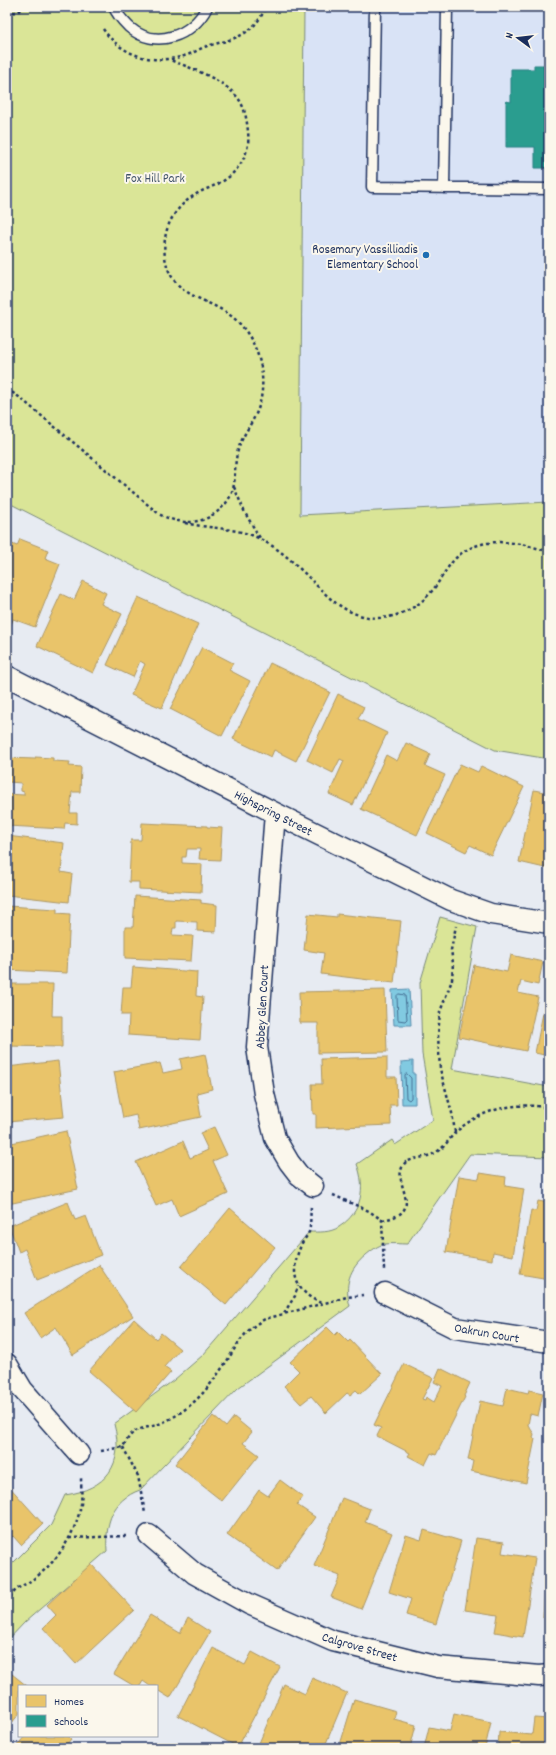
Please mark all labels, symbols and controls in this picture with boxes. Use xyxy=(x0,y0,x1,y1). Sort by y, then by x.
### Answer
north arrow xyxy=(498,18,538,58)
text: N xyxy=(502,31,519,41)
park label: Fox Hill Park xyxy=(125,170,185,189)
place label: Rosemary Vassilliadis Elementary School xyxy=(312,241,418,275)
marker: Rosemary Vassilliadis Elementary School xyxy=(421,250,431,260)
street label: Highspring Street xyxy=(230,786,315,842)
street label: Abbey Glen Court xyxy=(252,964,275,1050)
street label: Oakrun Court xyxy=(453,1319,521,1350)
street label: Calgrove Street xyxy=(319,1629,399,1668)
legend xyxy=(18,1685,158,1737)
text: Homes xyxy=(54,1694,84,1711)
text: Schools xyxy=(54,1714,88,1731)

